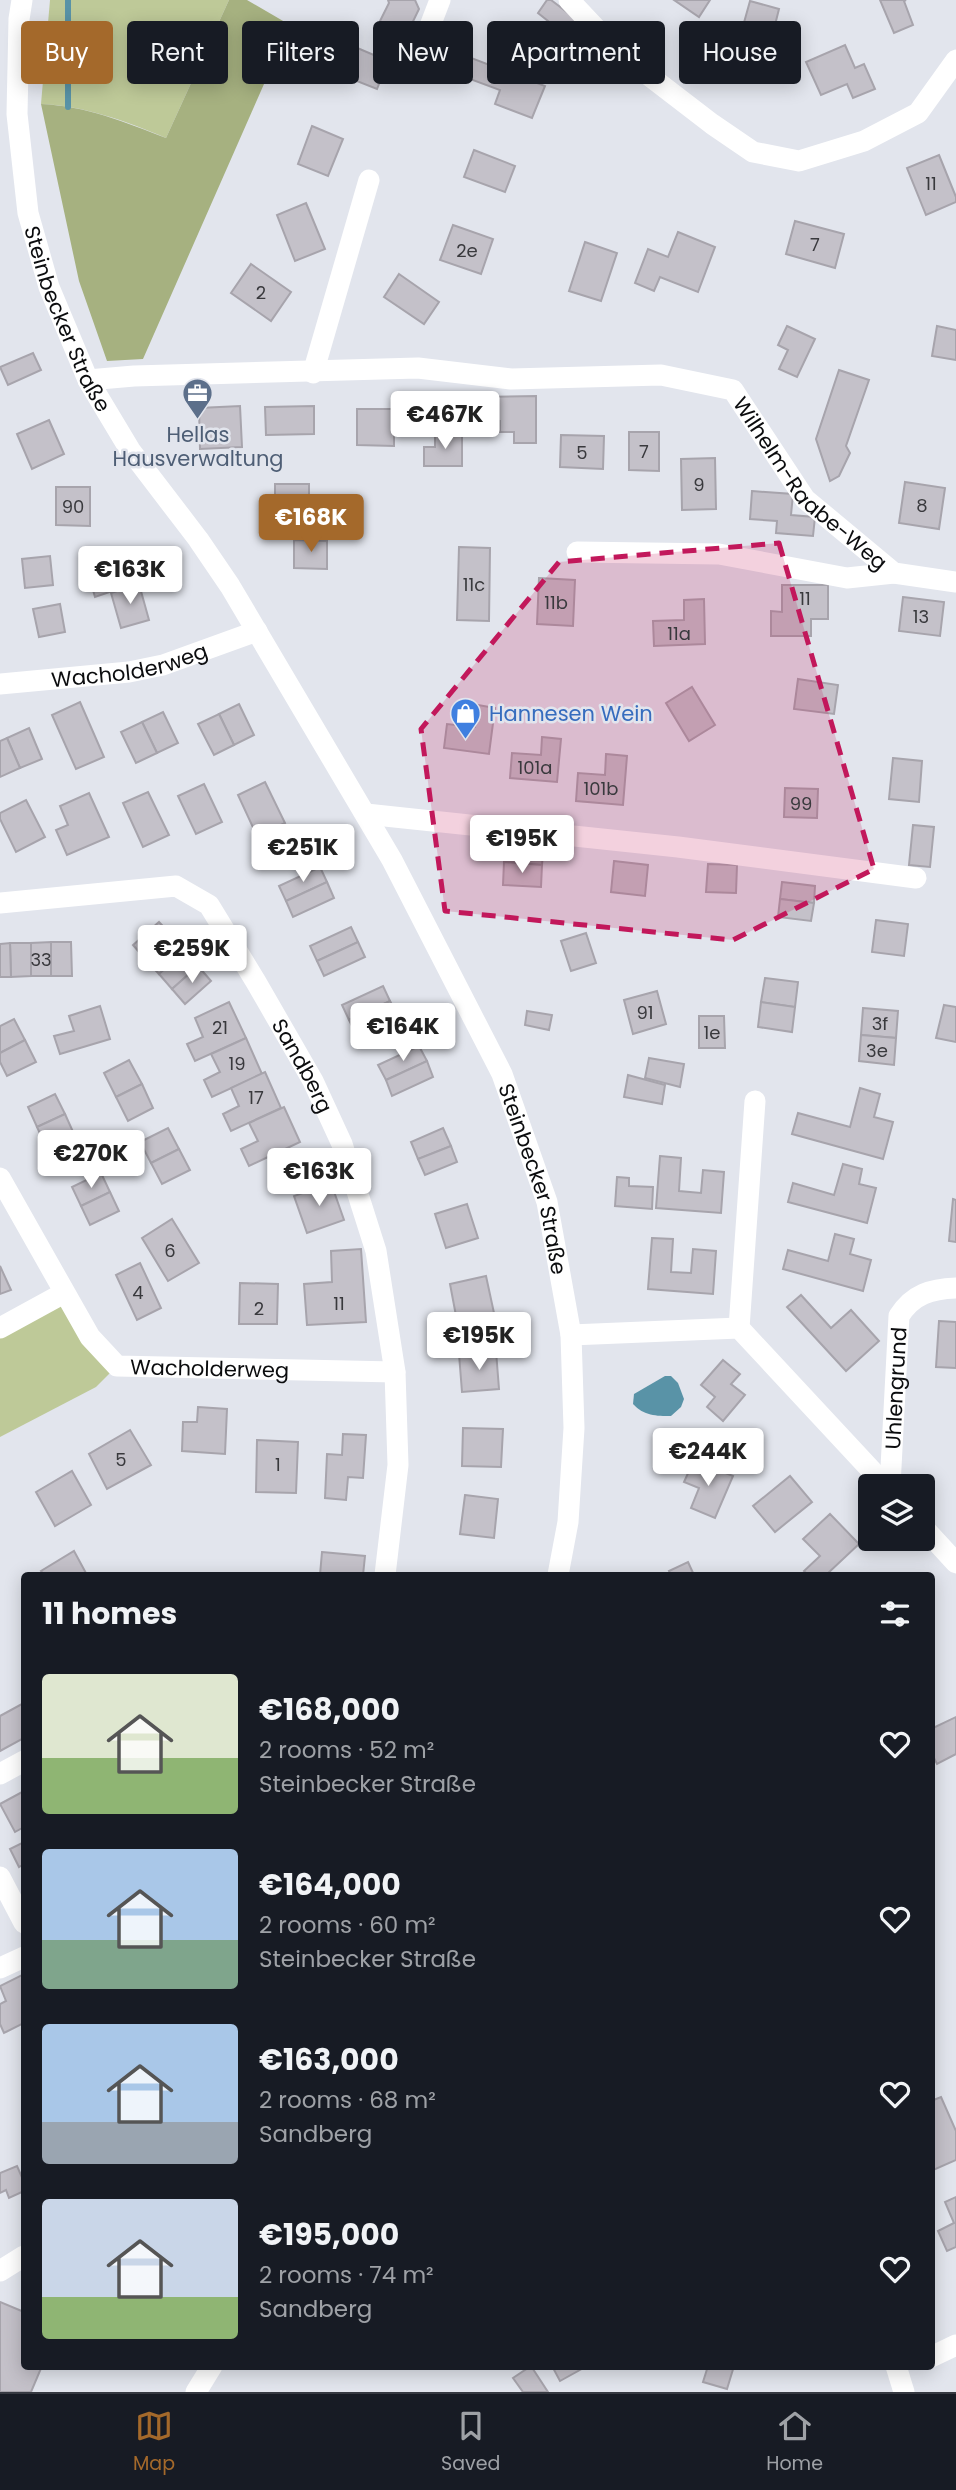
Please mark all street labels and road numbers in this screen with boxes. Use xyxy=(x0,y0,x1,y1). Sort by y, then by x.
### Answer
street label: Steinbecker Straße xyxy=(18,222,118,417)
street label: Wilhelm-Raabe-Weg xyxy=(727,391,894,576)
street label: Wacholderweg xyxy=(50,636,211,694)
street label: Sandberg xyxy=(265,1013,340,1117)
street label: Steinbecker Straße xyxy=(492,1079,574,1277)
street label: Uhlengrund xyxy=(877,1326,913,1450)
street label: Wacholderweg xyxy=(130,1352,289,1384)

